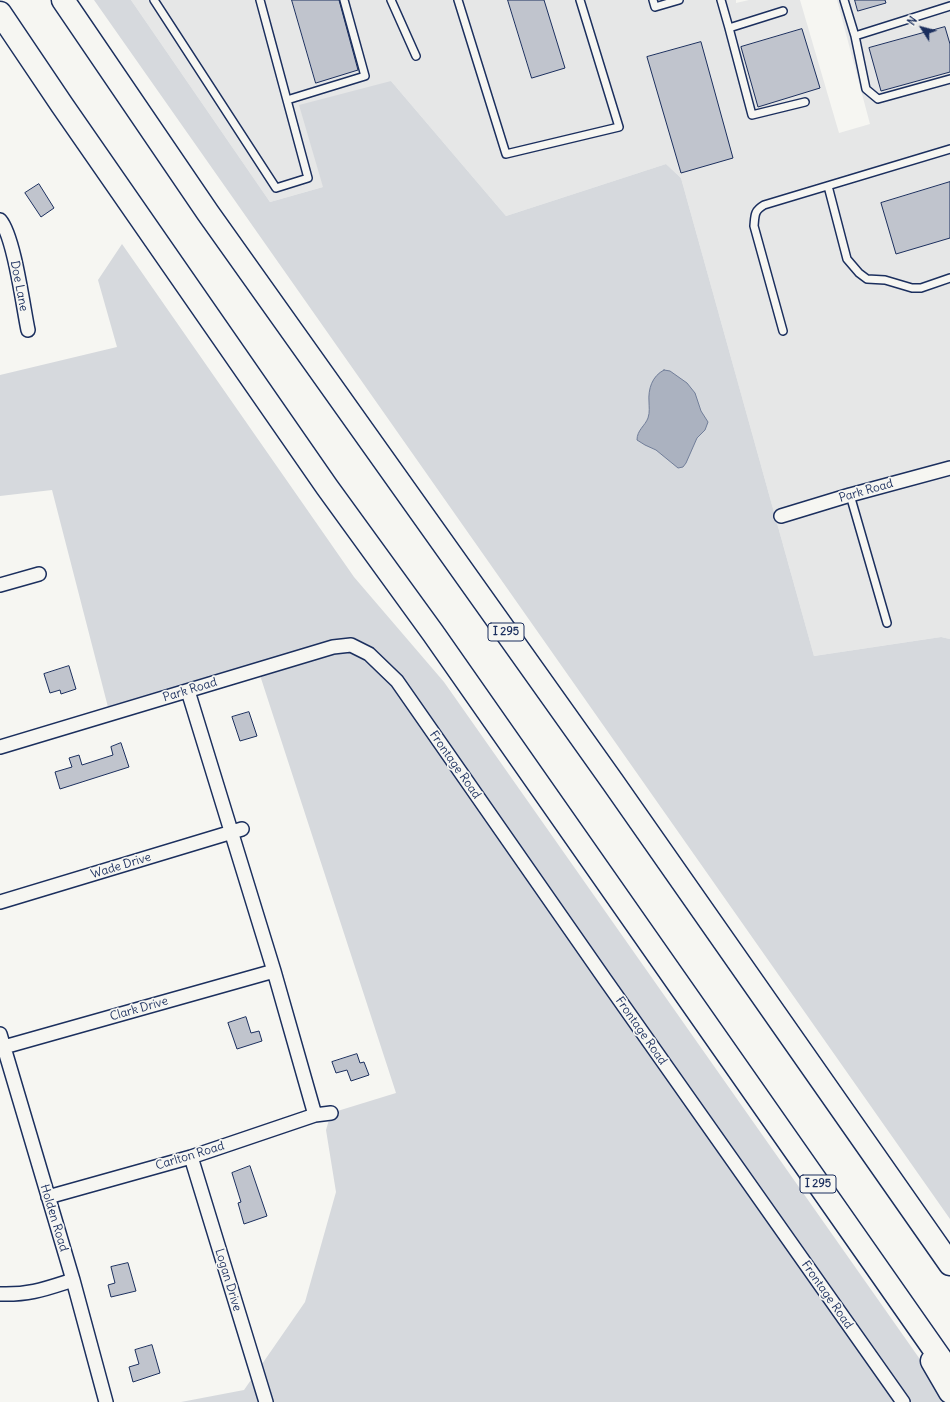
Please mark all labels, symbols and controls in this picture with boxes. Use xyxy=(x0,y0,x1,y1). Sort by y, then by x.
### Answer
north arrow xyxy=(902,8,942,48)
text: N xyxy=(904,14,920,28)
street label: Doe Lane xyxy=(7,259,31,313)
street label: Park Road xyxy=(837,476,895,506)
road number: I 295 xyxy=(488,623,524,641)
street label: Park Road xyxy=(161,675,219,705)
street label: Frontage Road xyxy=(426,728,484,802)
street label: Wade Drive xyxy=(89,850,153,882)
street label: Clark Drive xyxy=(108,994,170,1024)
street label: Frontage Road xyxy=(612,994,670,1068)
street label: Carlton Road xyxy=(154,1139,226,1173)
road number: I 295 xyxy=(800,1175,836,1193)
street label: Holden Road xyxy=(37,1183,71,1253)
street label: Logan Drive xyxy=(212,1247,244,1313)
street label: Frontage Road xyxy=(798,1258,856,1332)

